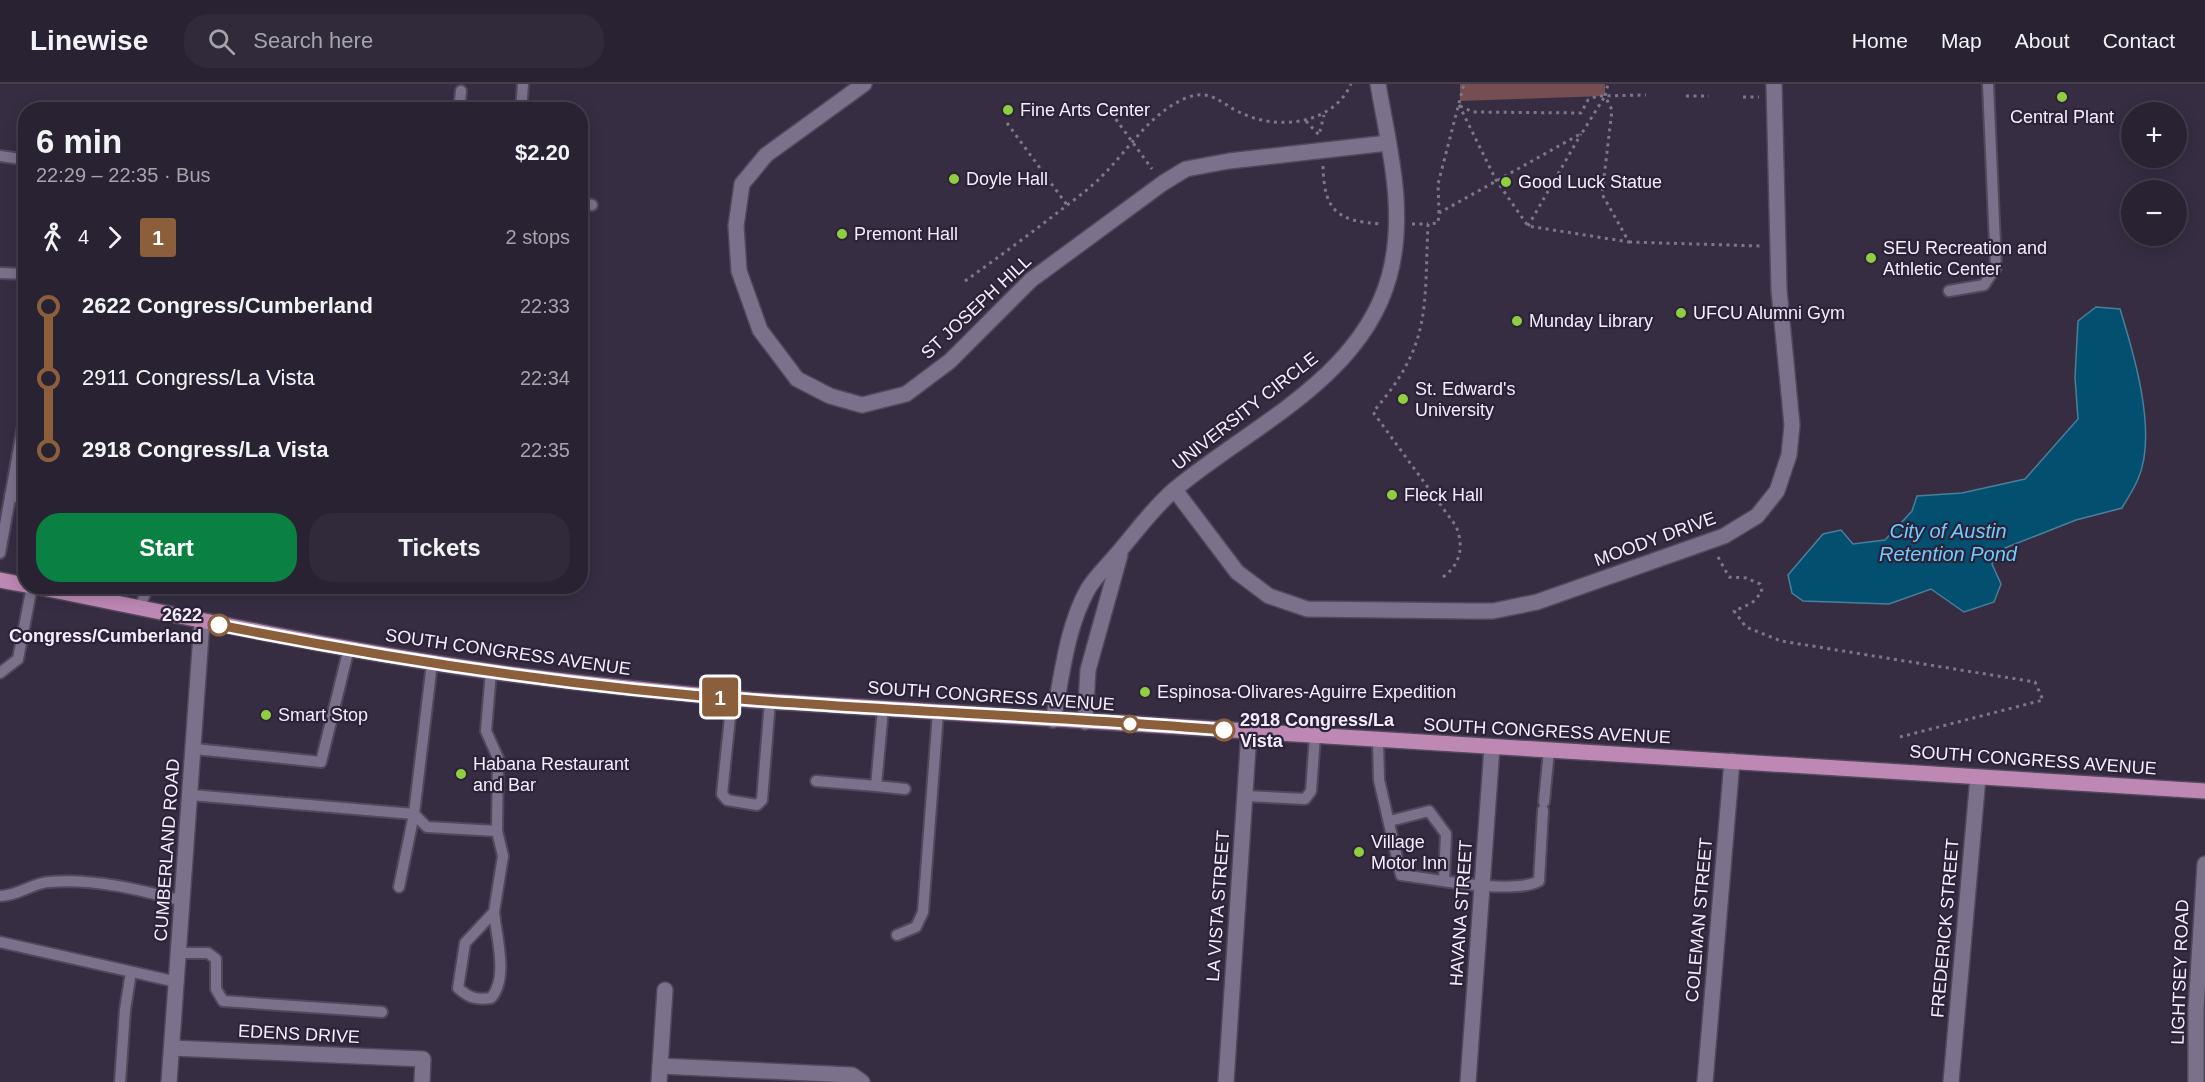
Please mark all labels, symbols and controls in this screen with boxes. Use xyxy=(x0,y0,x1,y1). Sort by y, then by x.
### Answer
search box xyxy=(184,14,604,68)
text: Linewise xyxy=(30,25,148,56)
icon: search xyxy=(205,25,238,58)
text: Search here xyxy=(253,28,373,53)
text: Home xyxy=(1852,29,1908,52)
text: Map xyxy=(1941,29,1982,52)
text: About xyxy=(2015,29,2070,52)
text: Contact xyxy=(2103,29,2175,52)
marker: Central Plant xyxy=(2055,90,2069,104)
place label: Fine Arts Center xyxy=(1020,100,1150,120)
map controls xyxy=(2121,102,2187,246)
button: + xyxy=(2121,102,2187,168)
marker: Fine Arts Center xyxy=(1001,103,1015,117)
place label: Central Plant xyxy=(2010,107,2114,127)
text: 6 min xyxy=(36,123,122,160)
text: $2.20 xyxy=(515,140,570,165)
text: 22:29 – 22:35 · Bus xyxy=(36,164,211,186)
place label: Doyle Hall xyxy=(966,169,1048,189)
marker: Doyle Hall xyxy=(947,172,961,186)
place label: Good Luck Statue xyxy=(1518,172,1662,192)
marker: Good Luck Statue xyxy=(1499,175,1513,189)
button: − xyxy=(2121,180,2187,246)
icon: walk xyxy=(36,221,69,254)
icon: forward xyxy=(98,221,131,254)
place label: Premont Hall xyxy=(854,224,958,244)
text: 4 xyxy=(78,226,89,248)
text: 1 xyxy=(152,226,164,249)
text: 2 stops xyxy=(506,226,570,248)
marker: Premont Hall xyxy=(835,227,849,241)
place label: SEU Recreation and Athletic Center xyxy=(1883,238,2047,279)
street label: ST JOSEPH HILL xyxy=(917,251,1035,363)
marker: SEU Recreation and Athletic Center xyxy=(1864,251,1878,265)
text: 2622 Congress/Cumberland xyxy=(82,293,373,318)
text: 22:33 xyxy=(520,295,570,317)
place label: UFCU Alumni Gym xyxy=(1693,303,1845,323)
marker: UFCU Alumni Gym xyxy=(1674,306,1688,320)
place label: Munday Library xyxy=(1529,311,1653,331)
marker: Munday Library xyxy=(1510,314,1524,328)
street label: UNIVERSITY CIRCLE xyxy=(1168,348,1322,474)
text: 2911 Congress/La Vista xyxy=(82,365,315,390)
text: 22:34 xyxy=(520,367,570,389)
place label: St. Edward's University xyxy=(1415,379,1515,420)
marker: St. Edward's University xyxy=(1396,392,1410,406)
text: 2918 Congress/La Vista xyxy=(82,437,329,462)
text: 22:35 xyxy=(520,439,570,461)
place label: Fleck Hall xyxy=(1404,485,1483,505)
marker: Fleck Hall xyxy=(1385,488,1399,502)
street label: MOODY DRIVE xyxy=(1592,508,1718,570)
button: Start xyxy=(36,513,297,582)
button: Tickets xyxy=(309,513,570,582)
water label: City of Austin Retention Pond xyxy=(1879,520,2018,565)
place label: 2622 Congress/Cumberland xyxy=(9,605,202,646)
marker: 2622 Congress/Cumberland xyxy=(208,614,230,636)
street label: SOUTH CONGRESS AVENUE xyxy=(384,625,632,679)
street label: SOUTH CONGRESS AVENUE xyxy=(867,677,1115,715)
line badge: 1 xyxy=(700,678,740,716)
place label: Espinosa-Olivares-Aguirre Expedition xyxy=(1157,682,1456,702)
marker: Espinosa-Olivares-Aguirre Expedition xyxy=(1138,685,1152,699)
text: 1 xyxy=(714,686,726,709)
place label: Smart Stop xyxy=(278,705,368,725)
marker: Smart Stop xyxy=(259,708,273,722)
place label: 2918 Congress/La Vista xyxy=(1240,710,1395,751)
unlabelled marker xyxy=(1121,715,1139,733)
street label: SOUTH CONGRESS AVENUE xyxy=(1423,715,1671,747)
marker: 2918 Congress/La Vista xyxy=(1213,719,1235,741)
street label: SOUTH CONGRESS AVENUE xyxy=(1909,741,2157,779)
place label: Habana Restaurant and Bar xyxy=(473,754,629,795)
street label: CUMBERLAND ROAD xyxy=(151,758,183,942)
marker: Habana Restaurant and Bar xyxy=(454,767,468,781)
street label: LA VISTA STREET xyxy=(1203,830,1233,982)
place label: Village Motor Inn xyxy=(1371,832,1447,873)
street label: COLEMAN STREET xyxy=(1682,837,1716,1003)
street label: FREDERICK STREET xyxy=(1927,837,1963,1019)
street label: HAVANA STREET xyxy=(1446,839,1476,987)
marker: Village Motor Inn xyxy=(1352,845,1366,859)
street label: LIGHTSEY ROAD xyxy=(2167,899,2193,1045)
street label: EDENS DRIVE xyxy=(238,1021,360,1047)

